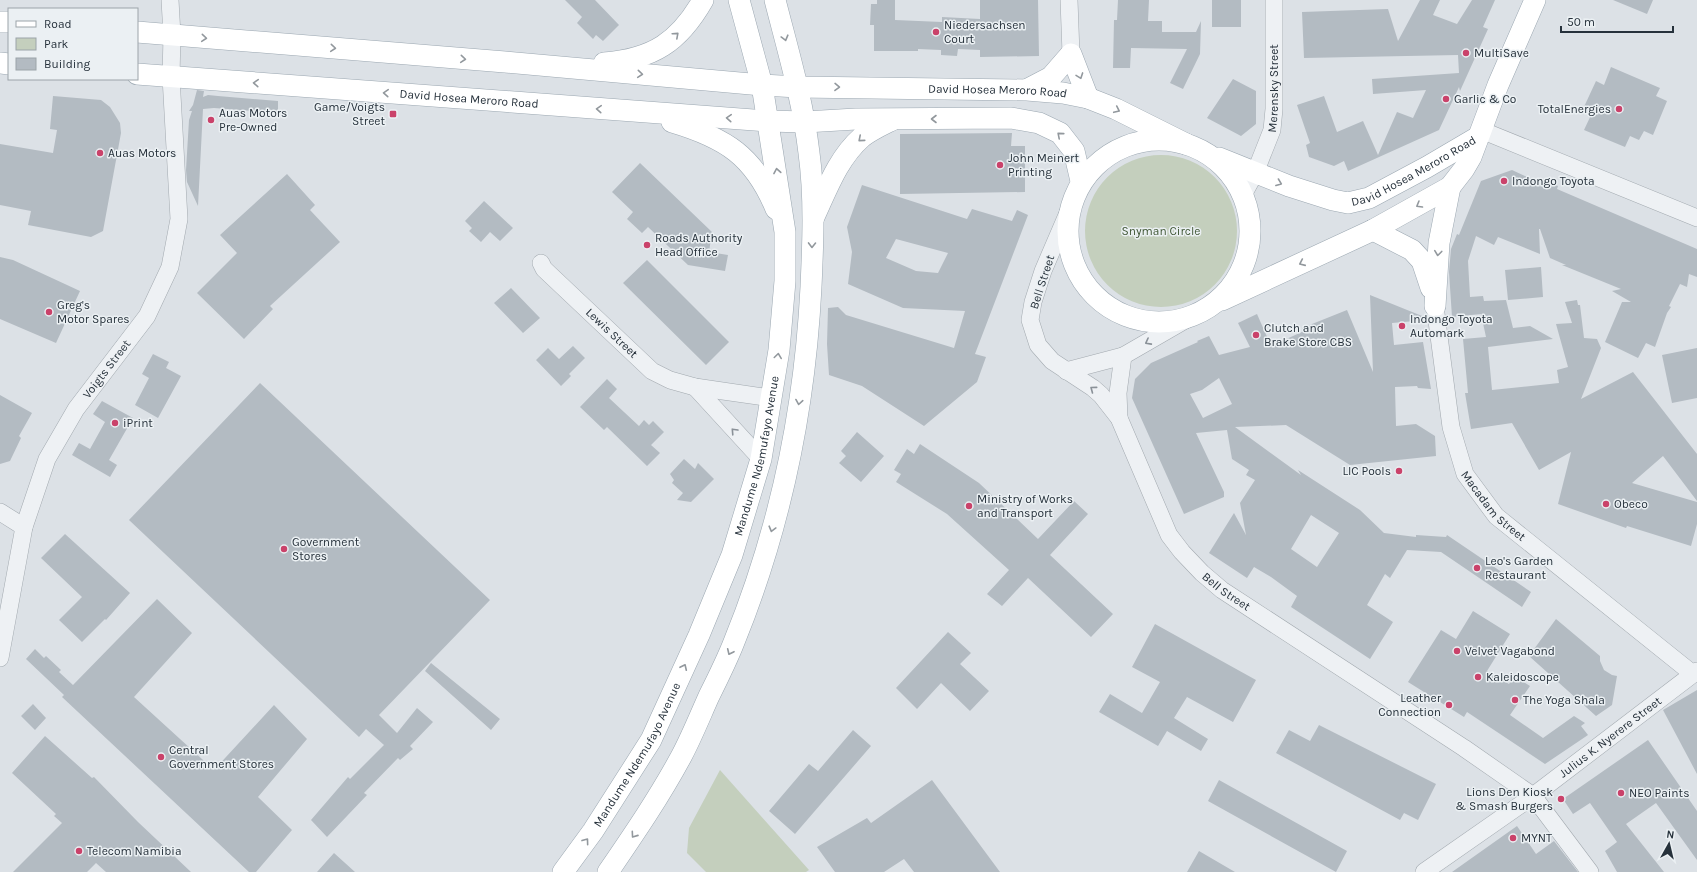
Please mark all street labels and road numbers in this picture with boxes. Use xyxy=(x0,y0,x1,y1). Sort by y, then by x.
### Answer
street label: Merensky Street xyxy=(1265,44,1281,133)
street label: David Hosea Meroro Road xyxy=(928,82,1069,101)
street label: David Hosea Meroro Road xyxy=(399,87,539,111)
street label: David Hosea Meroro Road xyxy=(1350,133,1478,209)
street label: Bell Street xyxy=(1027,253,1057,311)
street label: Lewis Street xyxy=(583,305,641,361)
street label: Voigts Street xyxy=(80,337,134,401)
street label: Mandume Ndemufayo Avenue xyxy=(731,375,782,538)
street label: Macadam Street xyxy=(1458,468,1529,544)
street label: Bell Street xyxy=(1199,569,1253,614)
street label: Mandume Ndemufayo Avenue xyxy=(590,680,683,830)
street label: Julius K. Nyerere Street xyxy=(1556,693,1664,780)

